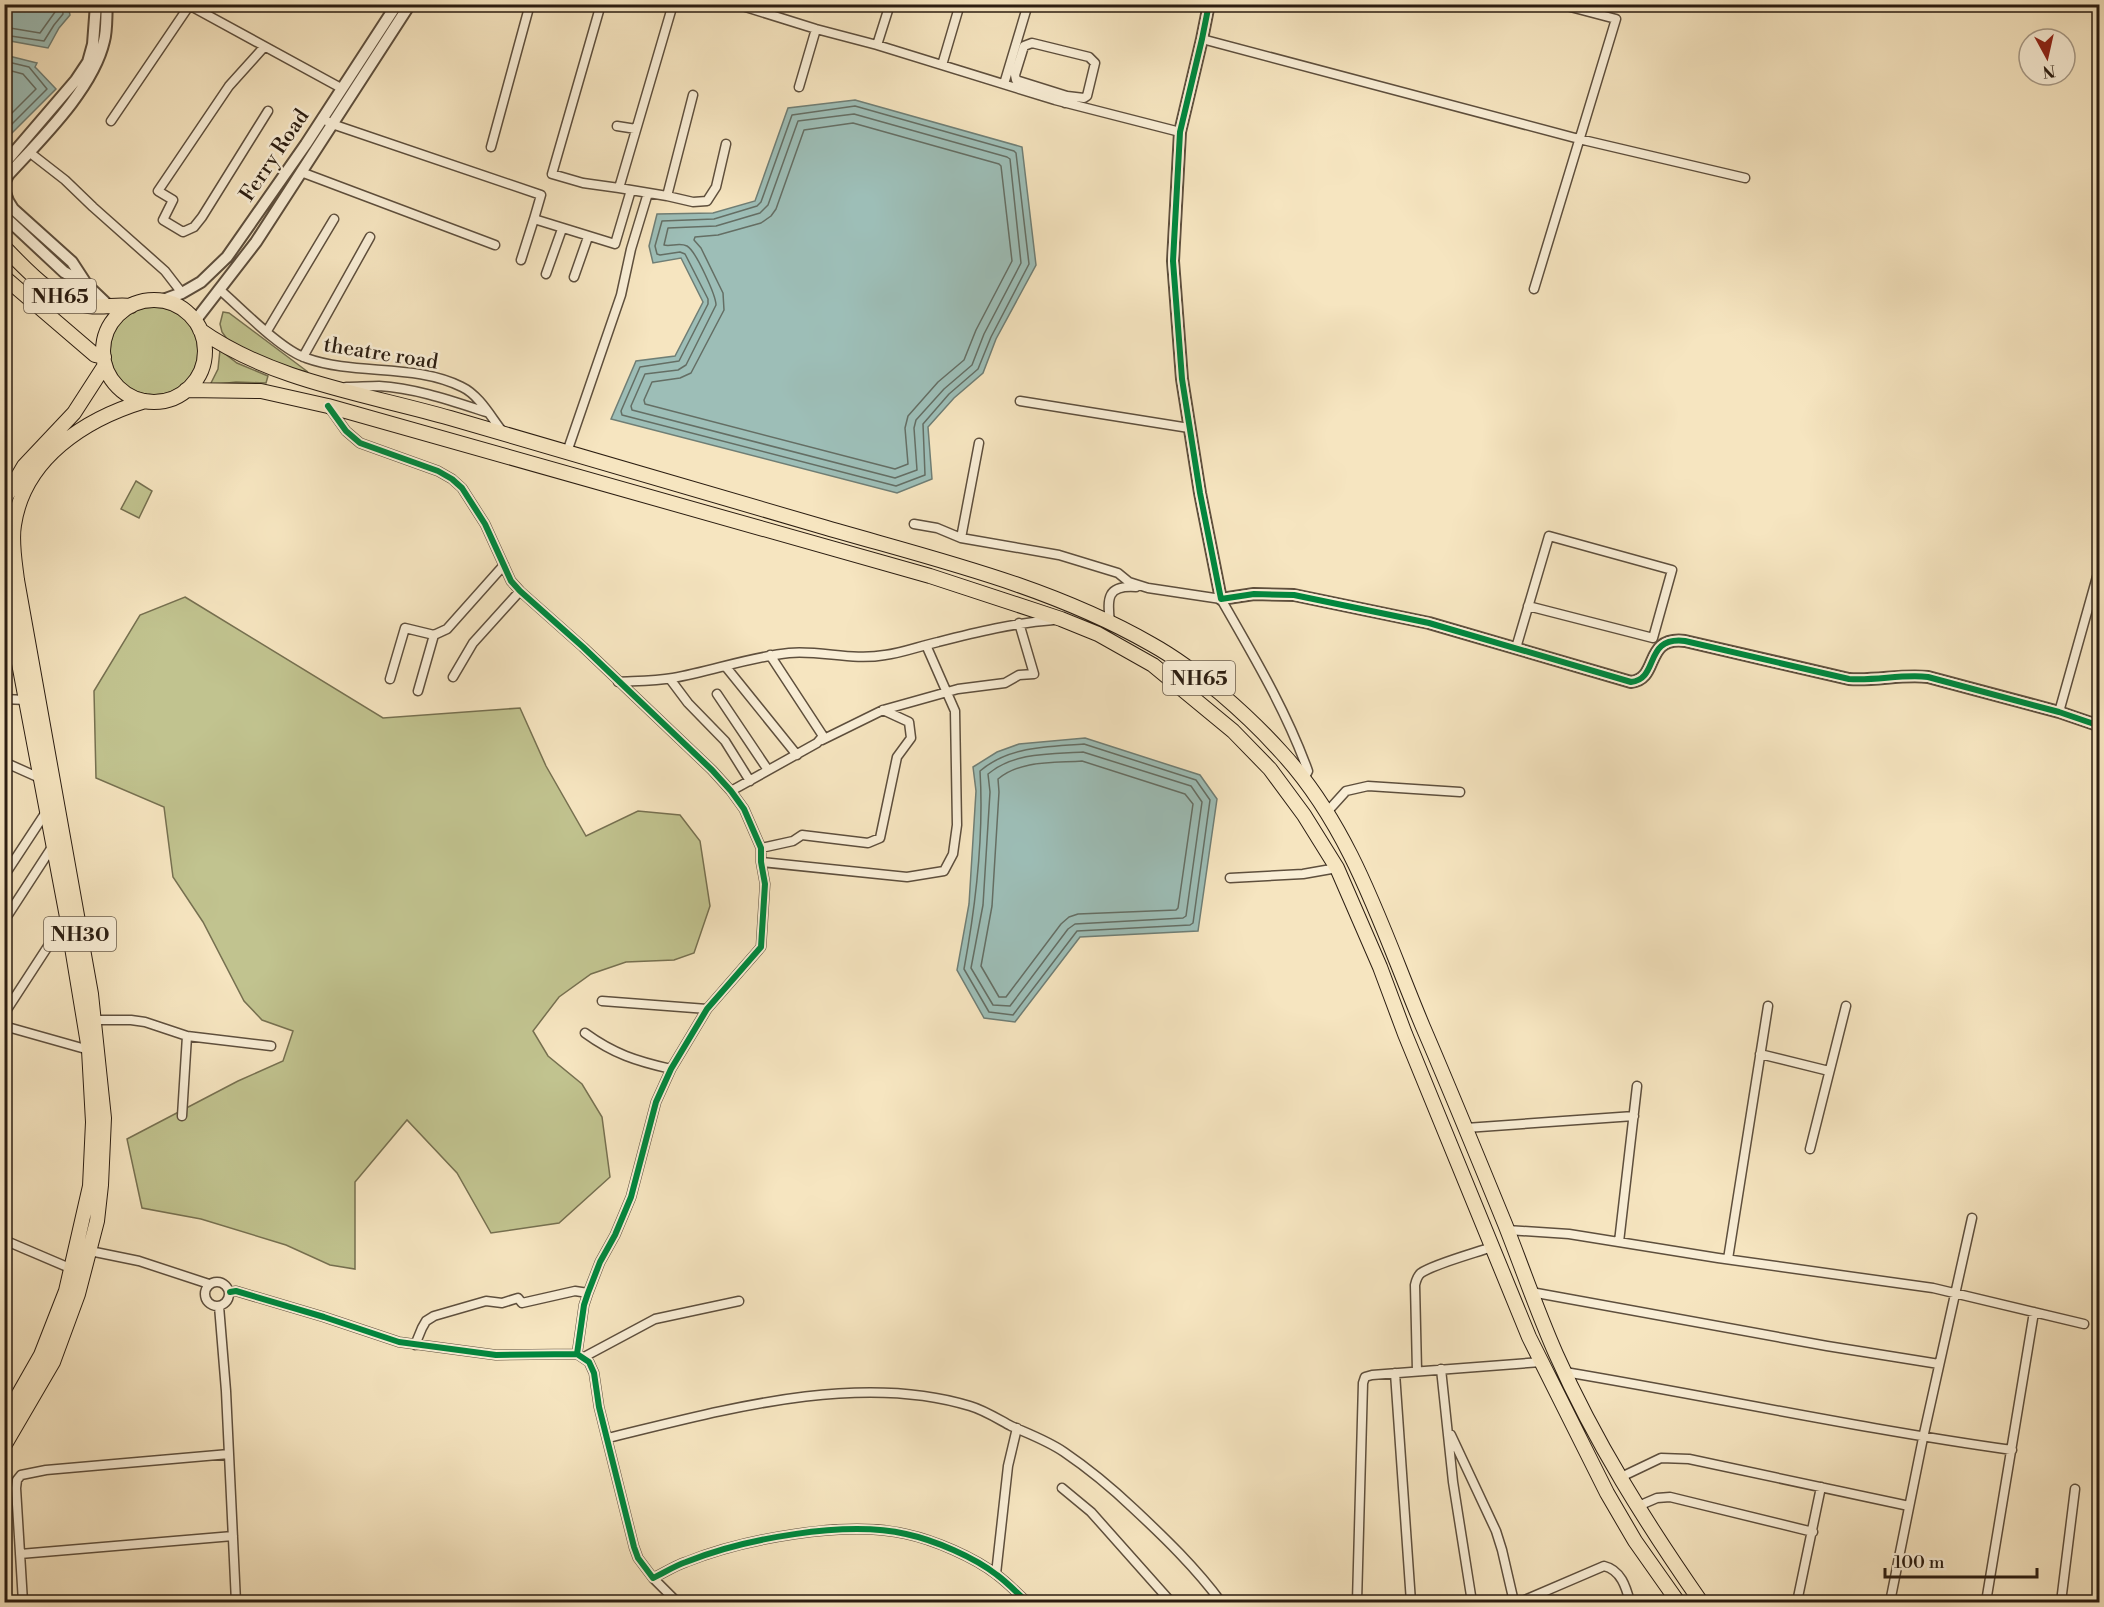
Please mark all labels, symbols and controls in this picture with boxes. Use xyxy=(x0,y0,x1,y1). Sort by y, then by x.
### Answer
north arrow xyxy=(2017,27,2077,87)
text: N xyxy=(2041,60,2057,82)
street label: Ferry Road xyxy=(235,104,315,207)
road number: NH65 xyxy=(24,279,96,313)
street label: theatre road xyxy=(322,332,440,376)
road number: NH65 xyxy=(1163,661,1235,695)
road number: NH30 xyxy=(44,917,116,951)
scale bar xyxy=(1885,1541,2036,1579)
text: 100 m xyxy=(1894,1551,1945,1574)

